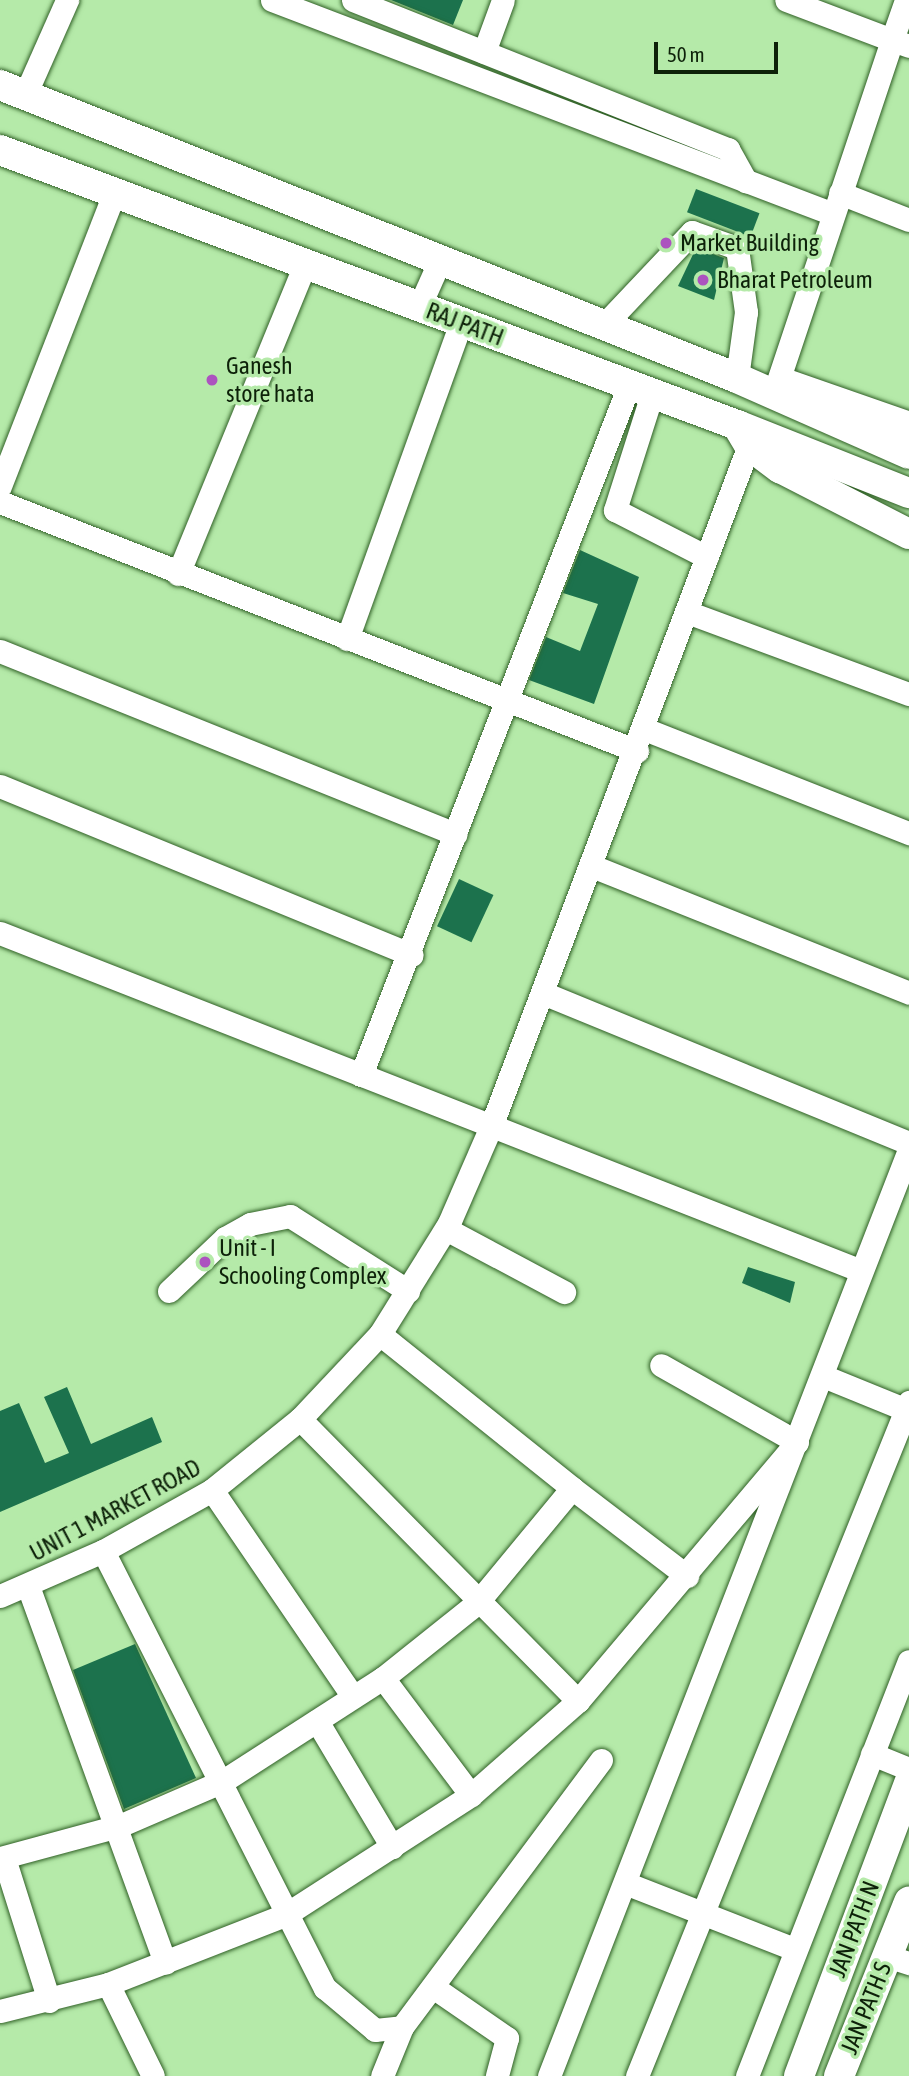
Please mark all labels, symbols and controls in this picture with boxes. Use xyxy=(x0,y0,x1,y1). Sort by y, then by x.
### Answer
scale bar xyxy=(657,28,781,72)
text: 50 m xyxy=(667,42,705,66)
place label: Market Building xyxy=(680,229,819,257)
marker: Market Building xyxy=(658,235,674,251)
place label: Bharat Petroleum xyxy=(717,266,873,294)
marker: Bharat Petroleum xyxy=(695,272,711,288)
street label: RAJ PATH xyxy=(422,296,508,352)
place label: Ganesh store hata xyxy=(226,352,315,408)
marker: Ganesh store hata xyxy=(204,372,220,388)
place label: Unit - I Schooling Complex xyxy=(219,1234,386,1290)
marker: Unit - I Schooling Complex xyxy=(197,1254,213,1270)
street label: UNIT 1 MARKET ROAD xyxy=(25,1453,205,1567)
street label: JAN PATH N xyxy=(823,1877,885,1981)
street label: JAN PATH S xyxy=(835,1958,897,2058)

